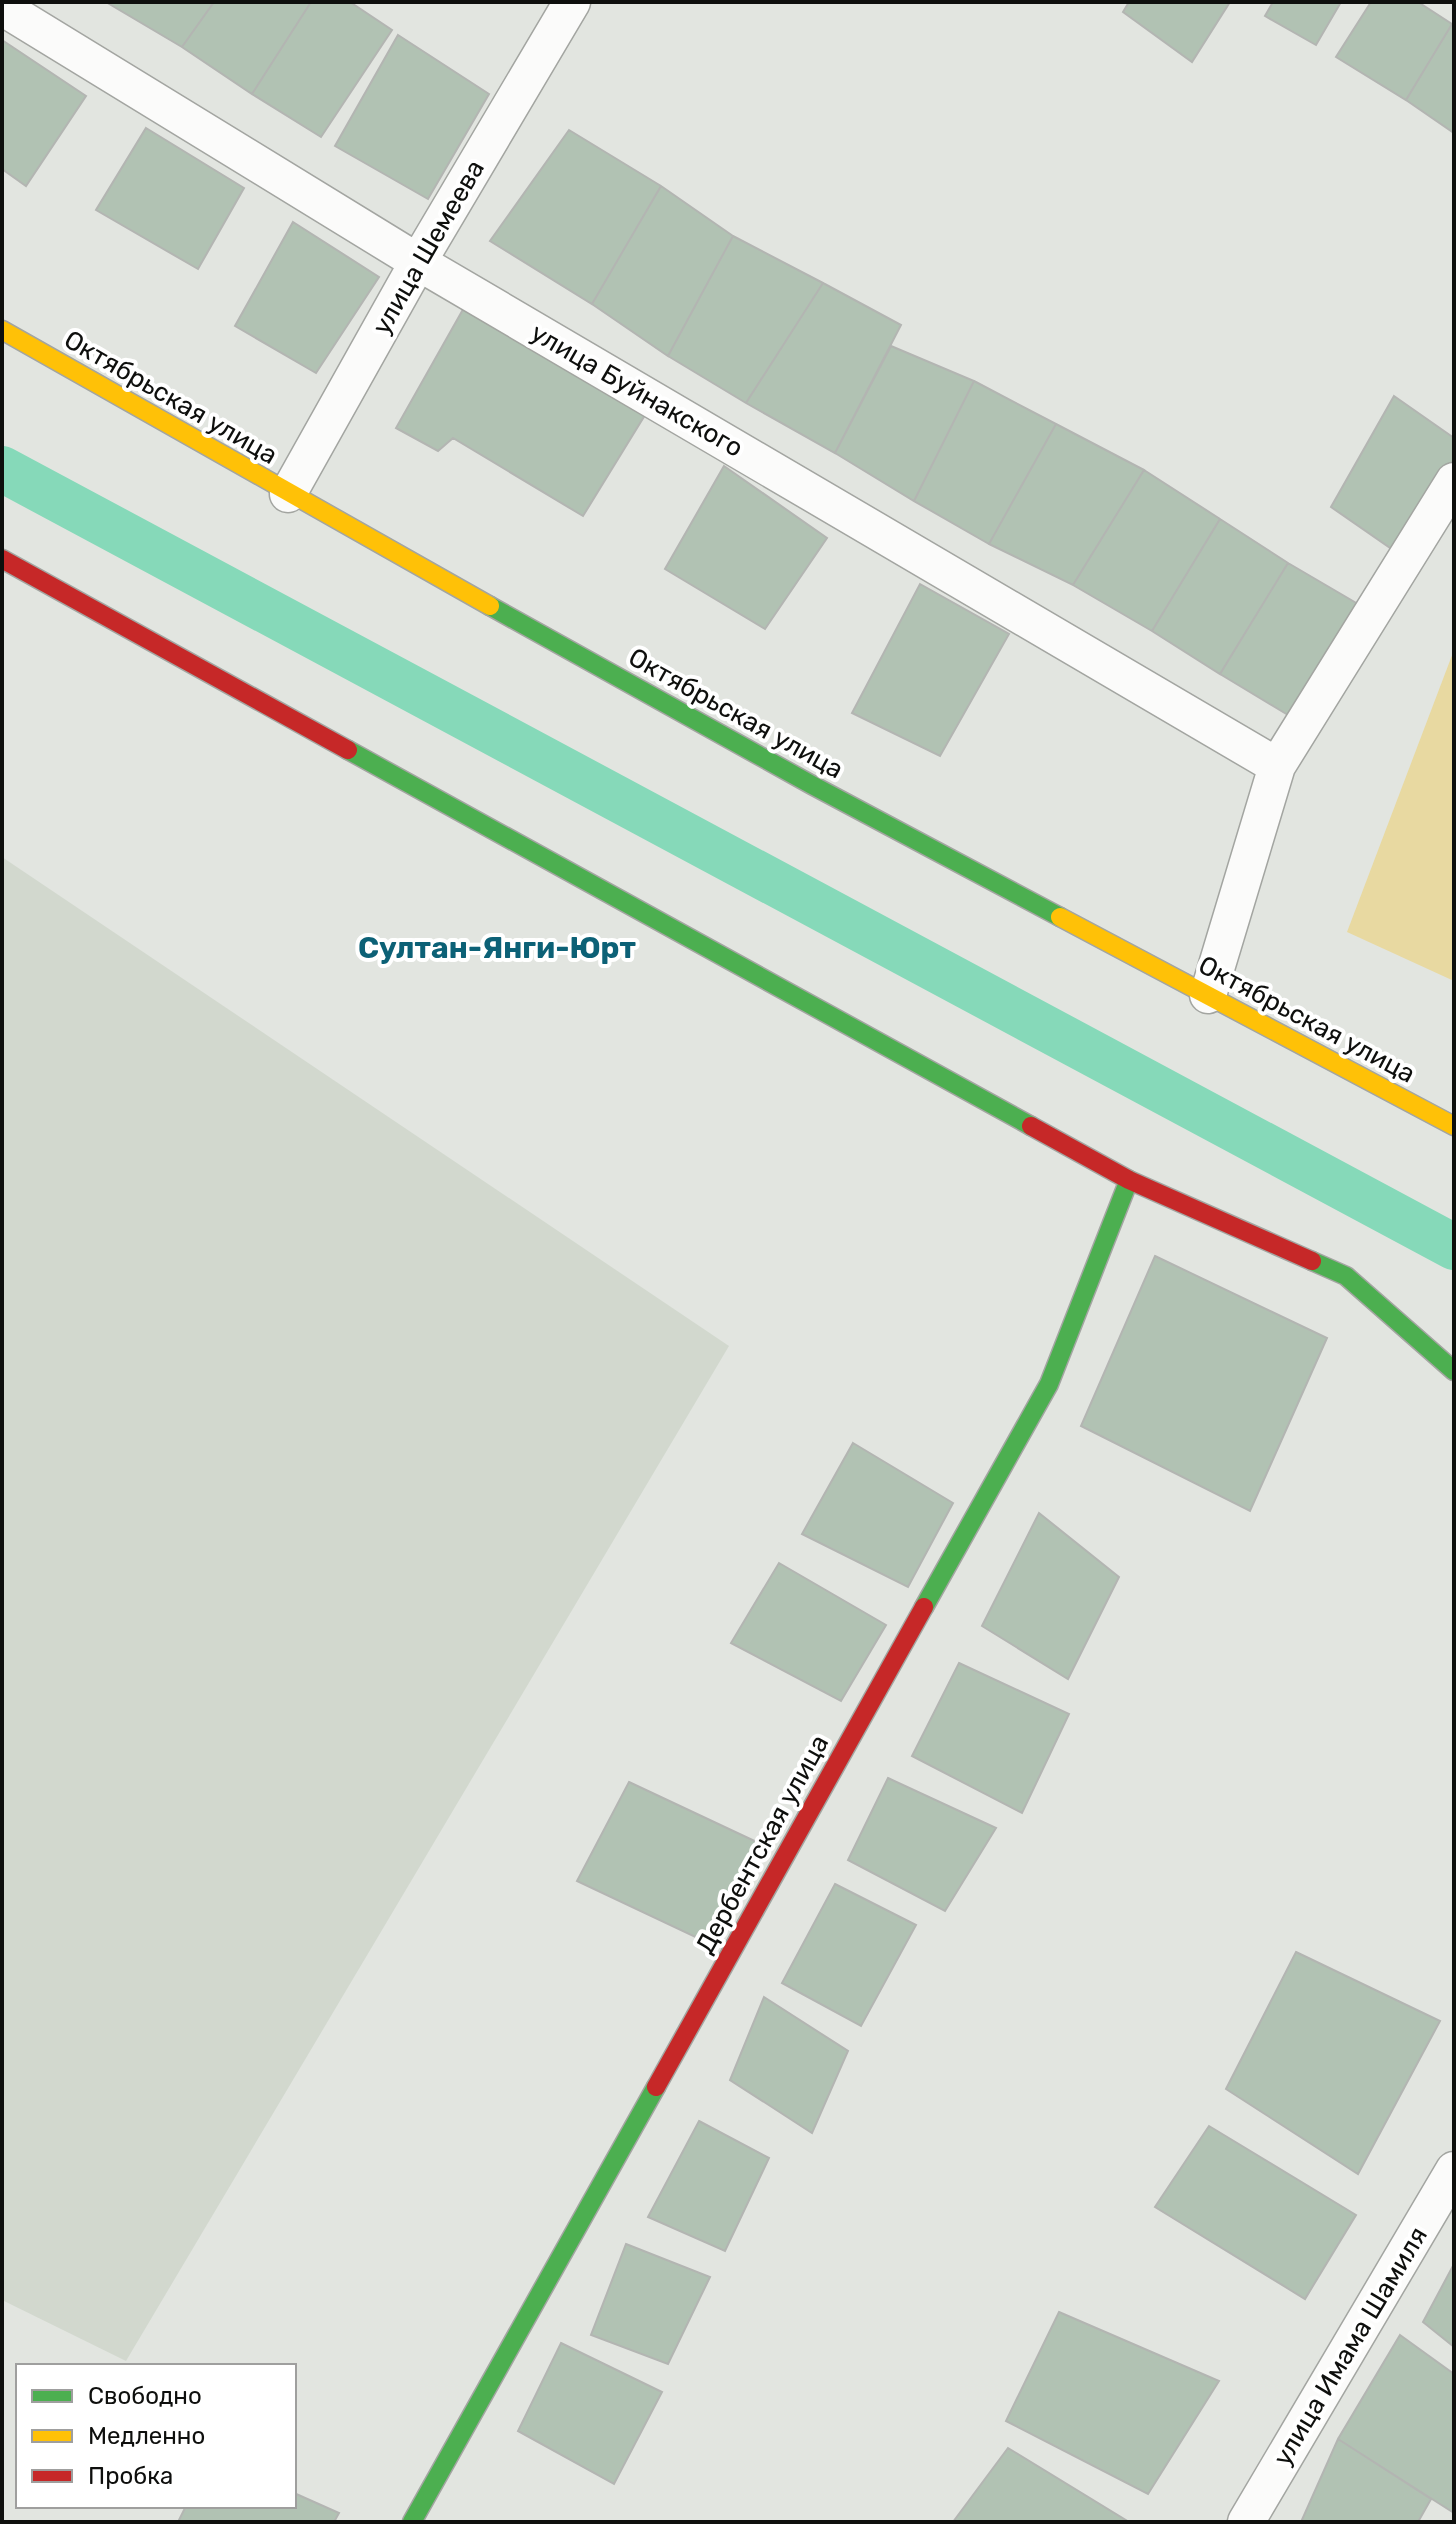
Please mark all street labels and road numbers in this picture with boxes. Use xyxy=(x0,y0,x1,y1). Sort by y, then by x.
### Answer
street label: улица Шемеева xyxy=(366,154,491,340)
street label: улица Буйнакского xyxy=(525,317,748,464)
street label: Октябрьская улица xyxy=(59,324,283,471)
street label: Октябрьская улица xyxy=(623,642,848,785)
street label: Октябрьская улица xyxy=(1193,949,1420,1090)
street label: Дербентская улица xyxy=(689,1729,835,1959)
street label: улица Имама Шамиля xyxy=(1267,2221,1434,2471)

